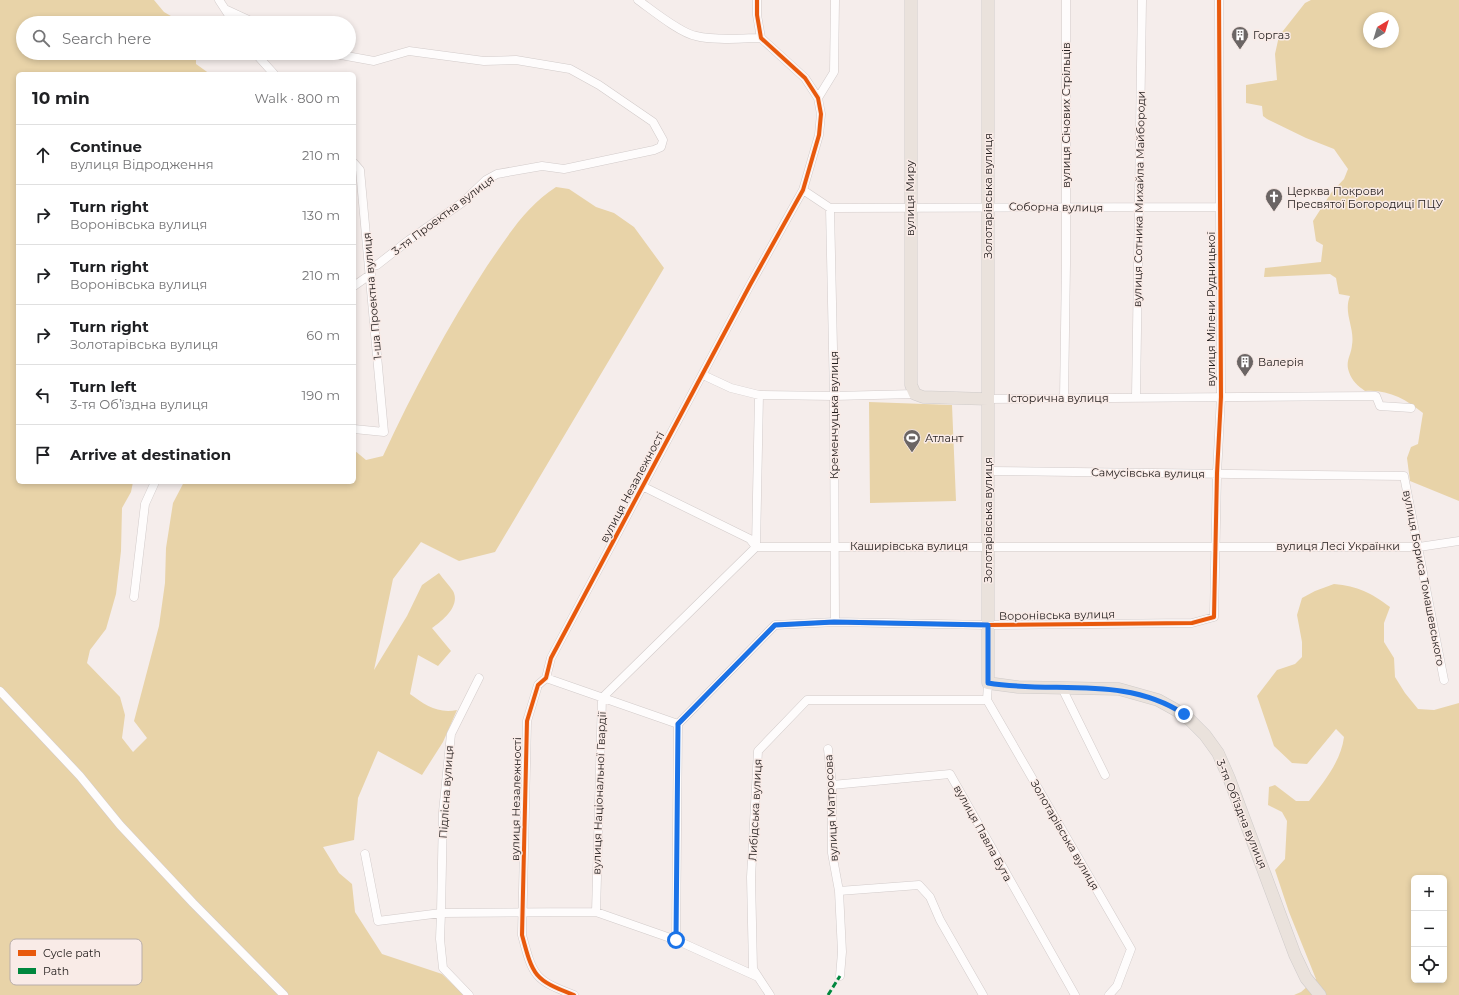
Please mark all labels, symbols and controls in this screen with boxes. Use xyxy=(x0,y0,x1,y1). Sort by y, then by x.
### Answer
north arrow xyxy=(1363,12,1399,48)
search box xyxy=(16,16,356,60)
building icon: Горгаз xyxy=(1230,25,1250,50)
icon: search xyxy=(30,27,52,49)
place label: Горгаз xyxy=(1253,28,1290,42)
text: Search here xyxy=(62,29,151,48)
street label: вулиця Січових Стрільців xyxy=(1059,42,1073,188)
text: 10 min xyxy=(32,88,90,108)
text: Walk · 800 m xyxy=(255,90,340,106)
street label: вулиця Сотника Михайла Майбороди xyxy=(1130,91,1148,307)
street label: Золотарівська вулиця xyxy=(981,133,995,259)
text: Continue xyxy=(70,137,142,156)
icon: ahead xyxy=(32,144,54,166)
text: 210 m xyxy=(302,147,340,163)
text: вулиця Відродження xyxy=(70,156,214,172)
street label: вулиця Миру xyxy=(903,159,917,236)
street label: 3-тя Проектна вулиця xyxy=(389,172,497,258)
place label: Церква Покрови Пресвятої Богородиці ПЦУ xyxy=(1287,184,1444,211)
church icon: Церква Покрови Пресвятої Богородиці ПЦУ xyxy=(1264,187,1284,212)
text: Turn right xyxy=(70,197,149,216)
street label: Соборна вулиця xyxy=(1009,199,1103,215)
icon: right xyxy=(32,204,54,226)
text: 130 m xyxy=(302,207,340,223)
text: Воронівська вулиця xyxy=(70,216,207,232)
street label: вулиця Мілени Рудницької xyxy=(1204,231,1218,387)
street label: 1-ша Проектна вулиця xyxy=(359,232,385,360)
text: Turn right xyxy=(70,257,149,276)
icon: right xyxy=(32,264,54,286)
text: 210 m xyxy=(302,267,340,283)
text: Воронівська вулиця xyxy=(70,276,207,292)
text: Turn right xyxy=(70,317,149,336)
icon: right xyxy=(32,324,54,346)
text: 60 m xyxy=(306,327,340,343)
text: Золотарівська вулиця xyxy=(70,336,218,352)
street label: Кременчуцька вулиця xyxy=(827,351,841,479)
building icon: Валерія xyxy=(1235,352,1255,377)
place label: Валерія xyxy=(1258,355,1304,369)
text: Turn left xyxy=(70,377,137,396)
icon: left xyxy=(32,384,54,406)
text: 190 m xyxy=(302,387,340,403)
street label: Історична вулиця xyxy=(1007,391,1109,405)
text: 3-тя Обʼїздна вулиця xyxy=(70,396,208,412)
sports icon: Атлант xyxy=(902,428,922,453)
street label: вулиця Незалежності xyxy=(597,429,667,545)
place label: Атлант xyxy=(925,431,964,445)
icon: arrive xyxy=(32,444,54,466)
text: Arrive at destination xyxy=(70,445,231,464)
street label: Золотарівська вулиця xyxy=(981,457,995,583)
street label: Самусівська вулиця xyxy=(1091,465,1205,481)
street label: вулиця Бориса Томашевського xyxy=(1400,489,1448,667)
street label: Каширівська вулиця xyxy=(850,539,968,553)
street label: вулиця Лесі Українки xyxy=(1276,539,1400,553)
street label: Воронівська вулиця xyxy=(999,607,1115,623)
route end xyxy=(1175,705,1193,723)
street label: вулиця Національної Гвардії xyxy=(589,711,609,875)
street label: вулиця Незалежності xyxy=(508,737,524,861)
street label: Підлісна вулиця xyxy=(436,745,456,839)
street label: вулиця Матросова xyxy=(821,754,841,862)
street label: 3-тя Обʼїздна вулиця xyxy=(1214,757,1270,871)
street label: Либідська вулиця xyxy=(745,758,765,862)
street label: Золотарівська вулиця xyxy=(1028,777,1102,893)
street label: вулиця Павла Бута xyxy=(951,782,1015,884)
map controls xyxy=(1411,875,1447,983)
button: + xyxy=(1411,875,1447,911)
button: − xyxy=(1411,911,1447,947)
route start xyxy=(667,931,685,949)
legend xyxy=(10,939,142,985)
text: Cycle path xyxy=(43,946,101,960)
button: locate xyxy=(1411,947,1447,983)
text: Path xyxy=(43,964,69,978)

